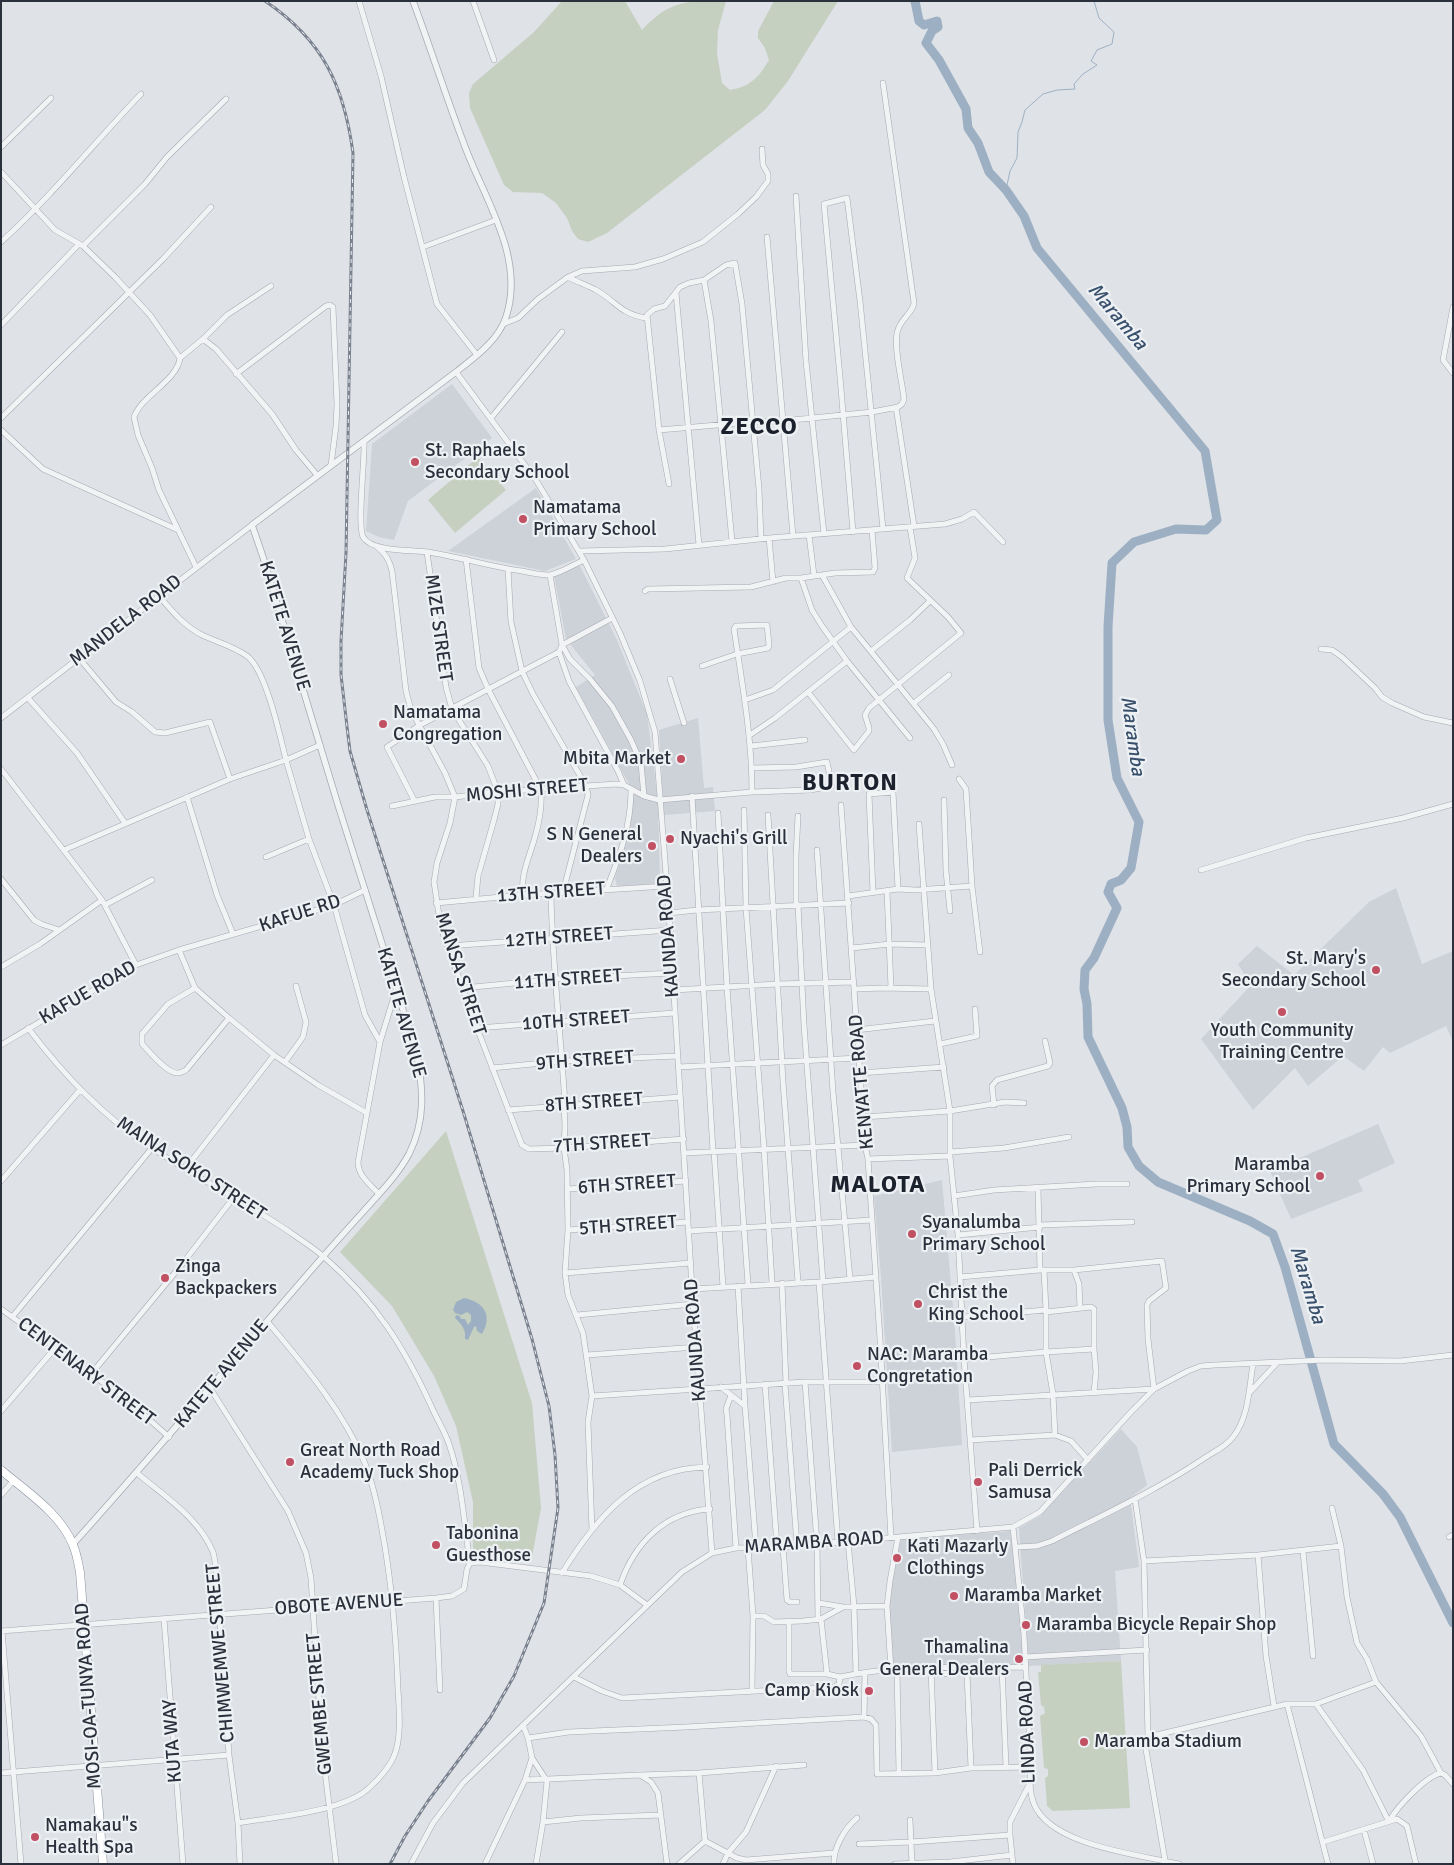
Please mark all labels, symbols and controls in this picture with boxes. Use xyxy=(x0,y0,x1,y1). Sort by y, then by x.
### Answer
water label: Maramba xyxy=(1082,279,1152,355)
district label: ZECCO xyxy=(720,414,798,442)
place label: St. Raphaels Secondary School xyxy=(425,440,570,484)
marker: St. Raphaels Secondary School xyxy=(409,456,421,468)
place label: Namatama Primary School xyxy=(533,497,656,541)
marker: Namatama Primary School xyxy=(517,513,529,525)
street label: KATETE AVENUE xyxy=(253,558,315,694)
street label: MANDELA ROAD xyxy=(65,570,187,672)
street label: MIZE STREET xyxy=(419,573,457,683)
water label: Maramba xyxy=(1115,695,1149,777)
place label: Namatama Congregation xyxy=(393,702,502,746)
marker: Namatama Congregation xyxy=(377,718,389,730)
place label: Mbita Market xyxy=(563,748,671,770)
marker: Mbita Market xyxy=(675,753,687,765)
district label: BURTON xyxy=(801,770,899,798)
street label: MOSHI STREET xyxy=(465,774,589,808)
place label: S N General Dealers xyxy=(547,824,642,868)
place label: Nyachi's Grill xyxy=(680,828,788,850)
marker: Nyachi's Grill xyxy=(664,833,676,845)
marker: S N General Dealers xyxy=(646,840,658,852)
street label: KAUNDA ROAD xyxy=(653,874,685,998)
street label: 13TH STREET xyxy=(496,878,606,908)
street label: KAFUE RD xyxy=(256,890,344,938)
street label: MANSA STREET xyxy=(429,910,491,1038)
street label: 12TH STREET xyxy=(504,923,614,953)
street label: KATETE AVENUE xyxy=(371,945,431,1081)
place label: St. Mary's Secondary School xyxy=(1221,948,1366,992)
street label: KAFUE ROAD xyxy=(36,956,140,1030)
marker: St. Mary's Secondary School xyxy=(1370,964,1382,976)
street label: 11TH STREET xyxy=(513,965,623,995)
street label: 10TH STREET xyxy=(521,1006,631,1036)
marker: Youth Community Training Centre xyxy=(1276,1006,1288,1018)
street label: KENYATTE ROAD xyxy=(845,1013,879,1151)
place label: Youth Community Training Centre xyxy=(1211,1020,1353,1064)
street label: 9TH STREET xyxy=(535,1046,635,1076)
street label: 8TH STREET xyxy=(544,1088,644,1118)
street label: MAINA SOKO STREET xyxy=(112,1112,270,1226)
street label: 7TH STREET xyxy=(552,1129,652,1159)
place label: Maramba Primary School xyxy=(1187,1154,1310,1198)
street label: 6TH STREET xyxy=(577,1170,677,1200)
marker: Maramba Primary School xyxy=(1314,1170,1326,1182)
district label: MALOTA xyxy=(830,1172,926,1200)
street label: 5TH STREET xyxy=(578,1211,678,1241)
place label: Syanalumba Primary School xyxy=(922,1212,1045,1256)
marker: Syanalumba Primary School xyxy=(906,1228,918,1240)
water label: Maramba xyxy=(1284,1243,1330,1327)
place label: Zinga Backpackers xyxy=(175,1256,277,1300)
marker: Zinga Backpackers xyxy=(159,1272,171,1284)
street label: KAUNDA ROAD xyxy=(680,1278,712,1402)
place label: Christ the King School xyxy=(928,1282,1024,1326)
marker: Christ the King School xyxy=(912,1298,924,1310)
street label: CENTENARY STREET xyxy=(13,1313,159,1431)
street label: KATETE AVENUE xyxy=(170,1315,274,1433)
place label: NAC: Maramba Congretation xyxy=(867,1344,988,1388)
marker: NAC: Maramba Congretation xyxy=(851,1360,863,1372)
place label: Great North Road Academy Tuck Shop xyxy=(300,1440,459,1484)
marker: Great North Road Academy Tuck Shop xyxy=(284,1456,296,1468)
place label: Pali Derrick Samusa xyxy=(988,1460,1083,1504)
marker: Pali Derrick Samusa xyxy=(972,1476,984,1488)
place label: Tabonina Guesthose xyxy=(446,1523,531,1567)
street label: MARAMBA ROAD xyxy=(743,1527,885,1559)
place label: Kati Mazarly Clothings xyxy=(907,1536,1008,1580)
marker: Tabonina Guesthose xyxy=(430,1539,442,1551)
marker: Kati Mazarly Clothings xyxy=(891,1552,903,1564)
street label: CHIMWEMWE STREET xyxy=(202,1562,240,1744)
place label: Maramba Market xyxy=(964,1585,1102,1607)
street label: OBOTE AVENUE xyxy=(274,1589,404,1621)
marker: Maramba Market xyxy=(948,1590,960,1602)
street label: MOSI-OA-TUNYA ROAD xyxy=(71,1602,107,1790)
place label: Maramba Bicycle Repair Shop xyxy=(1036,1614,1276,1636)
marker: Maramba Bicycle Repair Shop xyxy=(1020,1619,1032,1631)
street label: GWEMBE STREET xyxy=(302,1632,338,1776)
place label: Thamalina General Dealers xyxy=(880,1637,1009,1681)
marker: Thamalina General Dealers xyxy=(1013,1653,1025,1665)
place label: Camp Kiosk xyxy=(764,1680,859,1702)
street label: LINDA ROAD xyxy=(1015,1680,1041,1784)
marker: Camp Kiosk xyxy=(863,1685,875,1697)
street label: KUTA WAY xyxy=(159,1698,187,1784)
place label: Maramba Stadium xyxy=(1094,1731,1242,1753)
marker: Maramba Stadium xyxy=(1078,1736,1090,1748)
place label: Namakau"s Health Spa xyxy=(45,1815,137,1859)
marker: Namakau"s Health Spa xyxy=(29,1831,41,1843)

